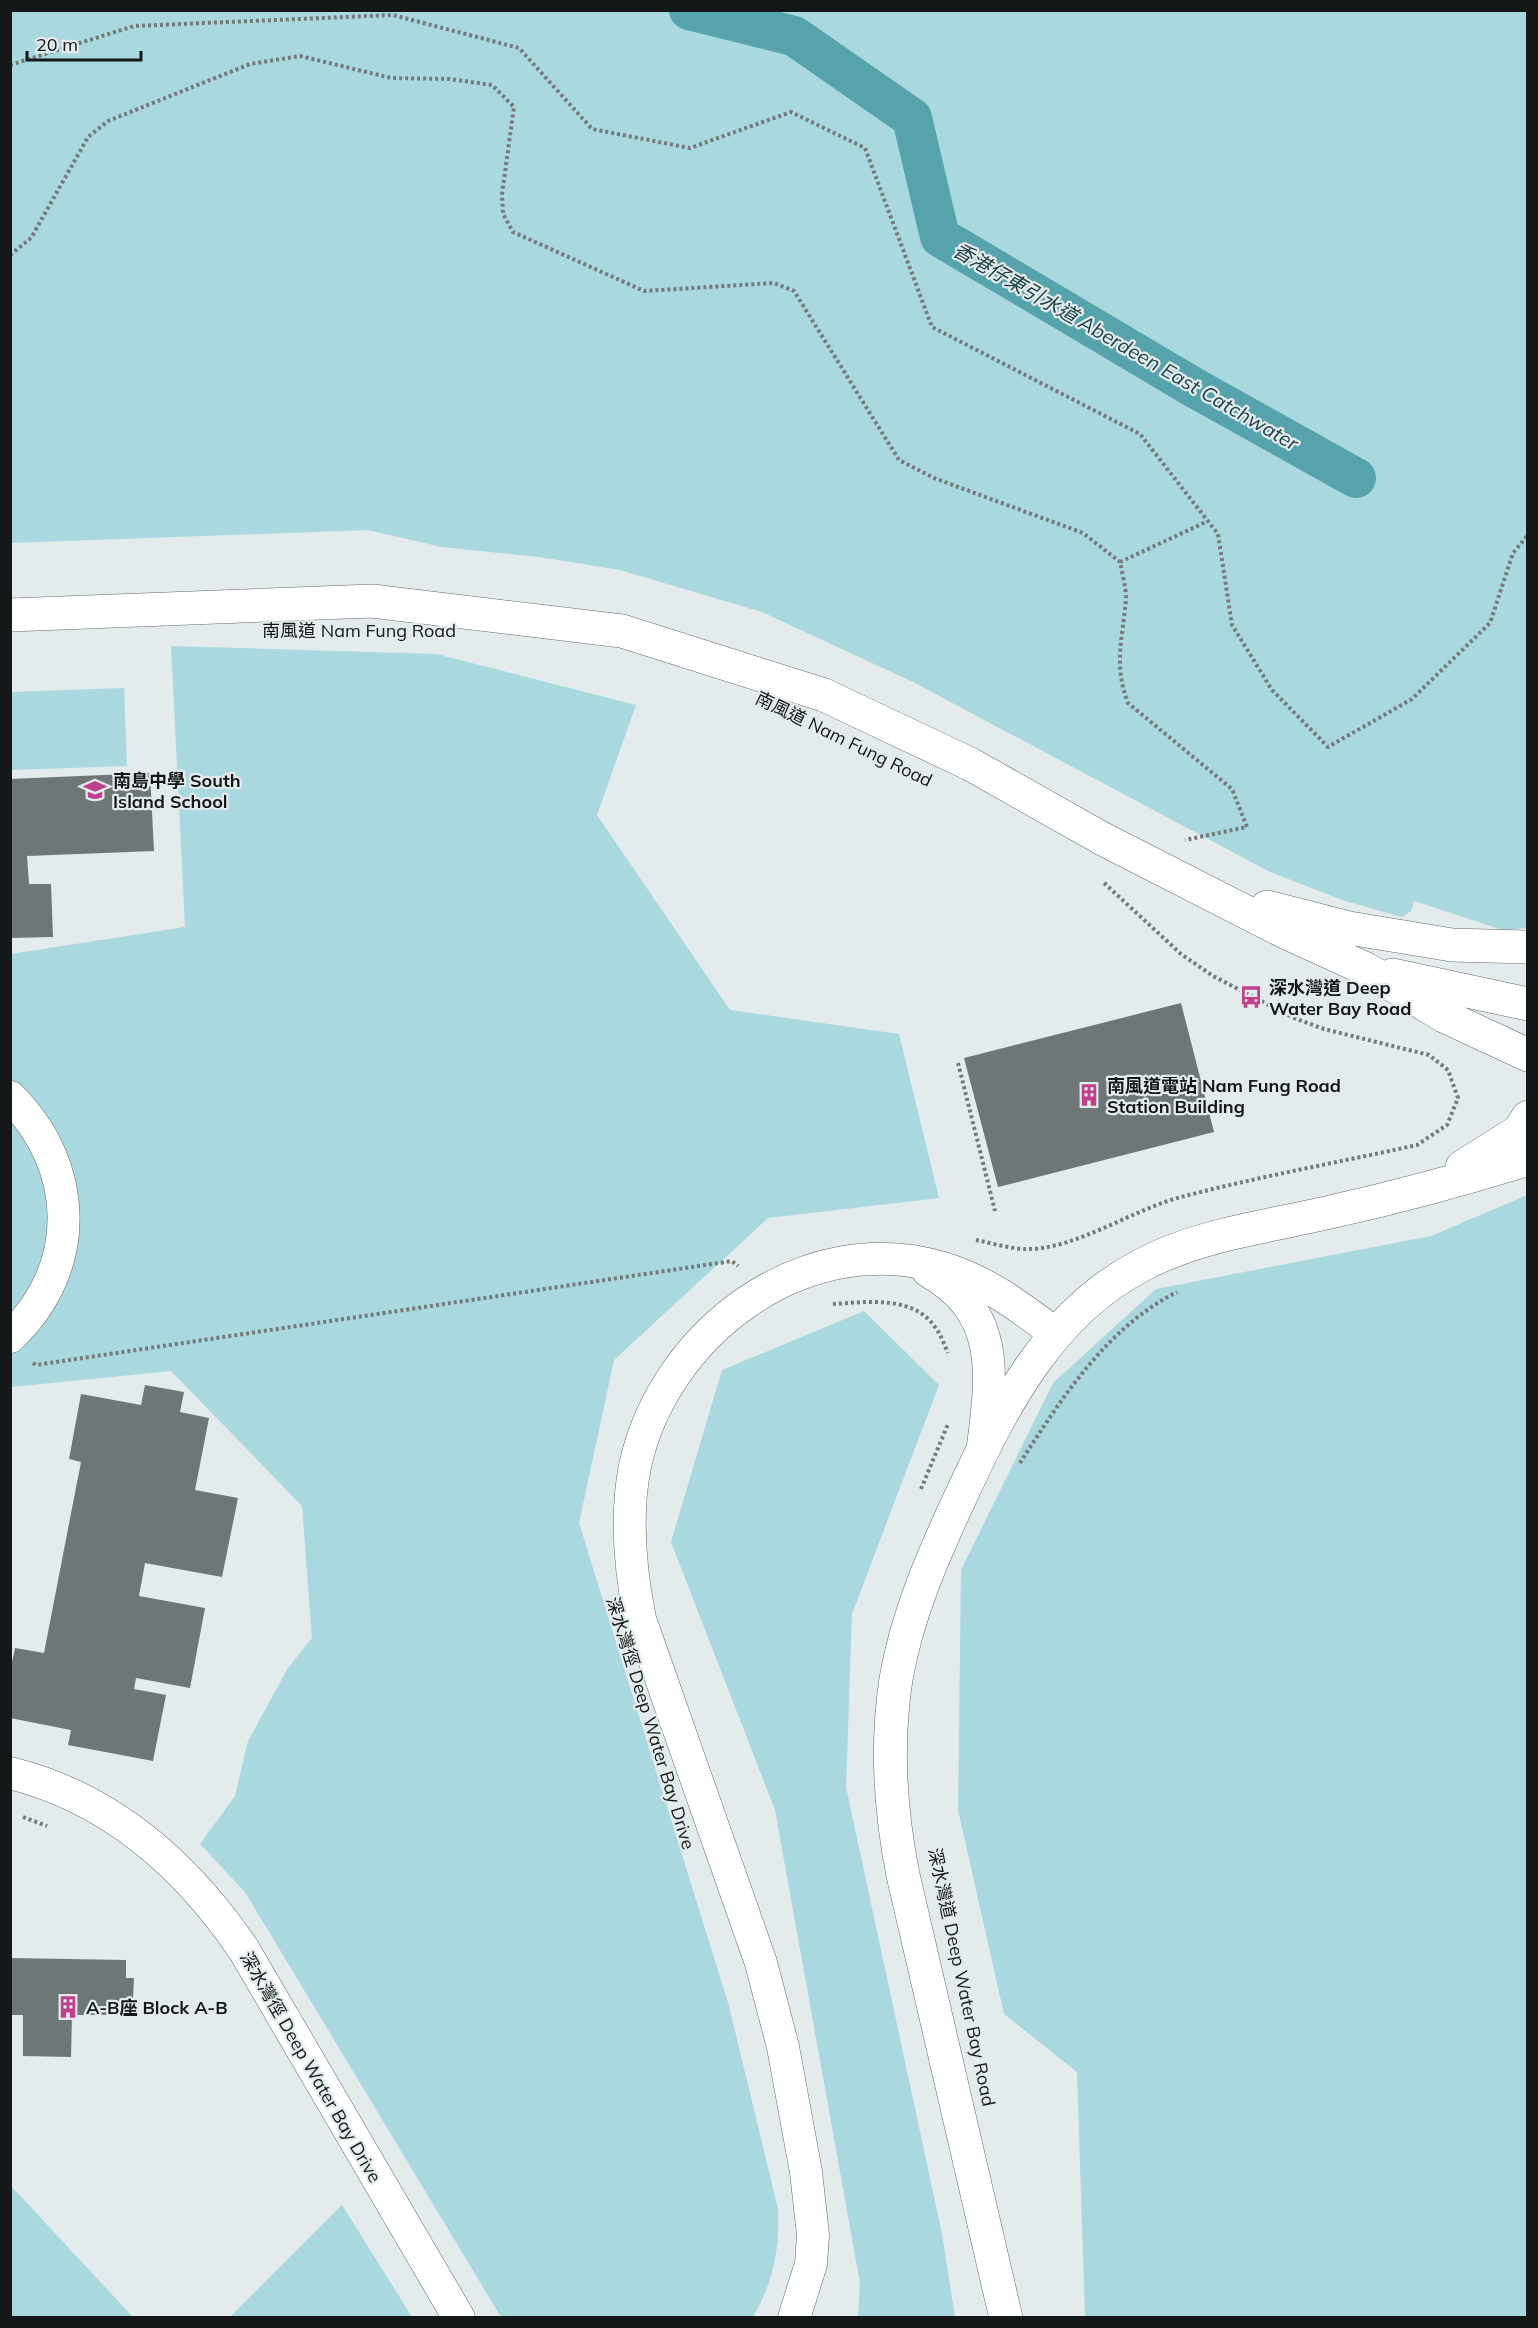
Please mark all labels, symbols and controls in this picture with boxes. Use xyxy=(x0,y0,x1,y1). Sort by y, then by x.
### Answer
scale bar xyxy=(27,24,141,62)
text: 20 m xyxy=(36,33,78,56)
water label: 香港仔東引水道 Aberdeen East Catchwater xyxy=(949,237,1304,456)
street label: 南風道 Nam Fung Road xyxy=(262,619,456,642)
street label: 南風道 Nam Fung Road xyxy=(752,686,936,792)
place label: 南島中學 South Island School xyxy=(113,769,241,813)
school or university icon: 南島中學 South Island School xyxy=(82,777,108,803)
place label: 深水灣道 Deep Water Bay Road xyxy=(1269,976,1411,1020)
bus stop icon: 深水灣道 Deep Water Bay Road xyxy=(1238,984,1264,1010)
place label: 南風道電站 Nam Fung Road Station Building xyxy=(1107,1074,1341,1118)
building icon: 南風道電站 Nam Fung Road Station Building xyxy=(1076,1082,1102,1108)
street label: 深水灣徑 Deep Water Bay Drive xyxy=(602,1594,700,1852)
street label: 深水灣道 Deep Water Bay Road xyxy=(923,1846,1001,2108)
street label: 深水灣徑 Deep Water Bay Drive xyxy=(235,1947,387,2187)
building icon: A-B座 Block A-B xyxy=(55,1994,81,2020)
place label: A-B座 Block A-B xyxy=(86,1996,228,2019)

